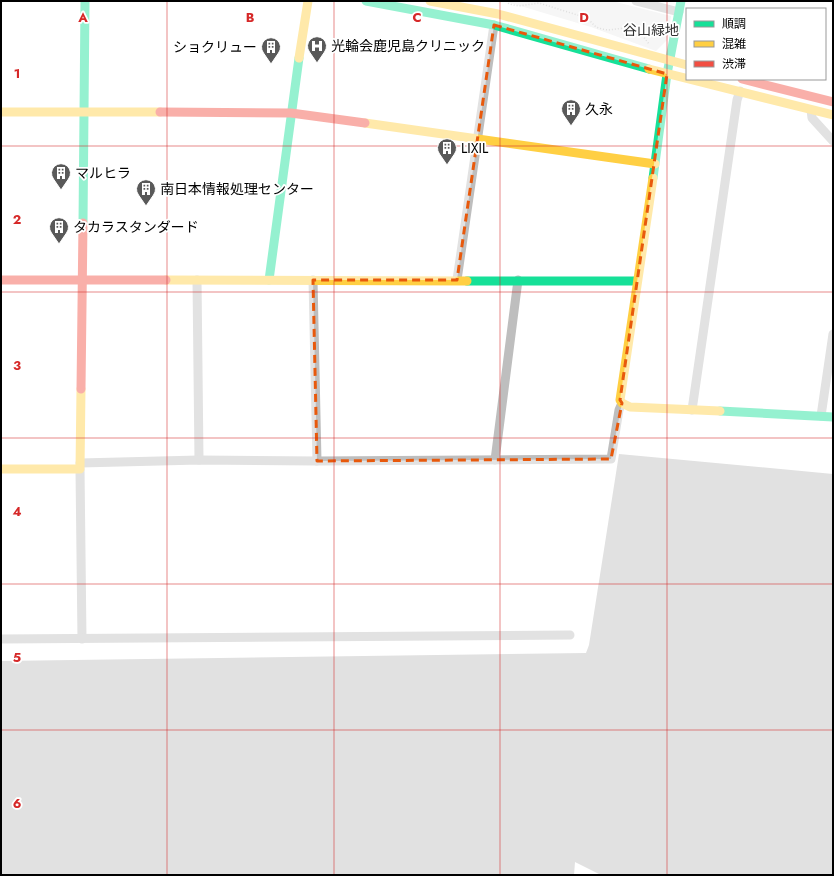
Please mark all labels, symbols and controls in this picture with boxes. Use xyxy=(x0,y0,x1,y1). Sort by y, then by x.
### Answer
text: A xyxy=(77,8,88,27)
text: B xyxy=(246,8,255,27)
text: C xyxy=(412,8,422,27)
text: D xyxy=(579,8,589,27)
legend xyxy=(686,8,826,80)
text: 順調 xyxy=(722,15,746,33)
park label: 谷山緑地 xyxy=(623,20,679,40)
hospital icon: 光輪会鹿児島クリニック xyxy=(306,35,328,63)
text: 混雑 xyxy=(722,35,746,53)
building icon: ショクリュー xyxy=(260,36,282,64)
place label: 光輪会鹿児島クリニック xyxy=(331,36,485,56)
place label: ショクリュー xyxy=(173,37,257,57)
text: 渋滞 xyxy=(722,55,746,73)
text: 1 xyxy=(14,64,20,83)
building icon: 久永 xyxy=(560,98,582,126)
place label: 久永 xyxy=(585,99,613,119)
building icon: LIXIL xyxy=(436,137,458,165)
place label: LIXIL xyxy=(461,138,489,158)
building icon: マルヒラ xyxy=(50,162,72,190)
place label: マルヒラ xyxy=(75,163,131,183)
building icon: 南日本情報処理センター xyxy=(135,178,157,206)
place label: 南日本情報処理センター xyxy=(160,179,314,199)
text: 2 xyxy=(13,210,21,229)
building icon: タカラスタンダード xyxy=(48,216,70,244)
place label: タカラスタンダード xyxy=(73,217,199,237)
text: 3 xyxy=(13,356,21,375)
text: 4 xyxy=(12,502,22,521)
text: 5 xyxy=(13,648,21,667)
text: 6 xyxy=(13,794,22,813)

